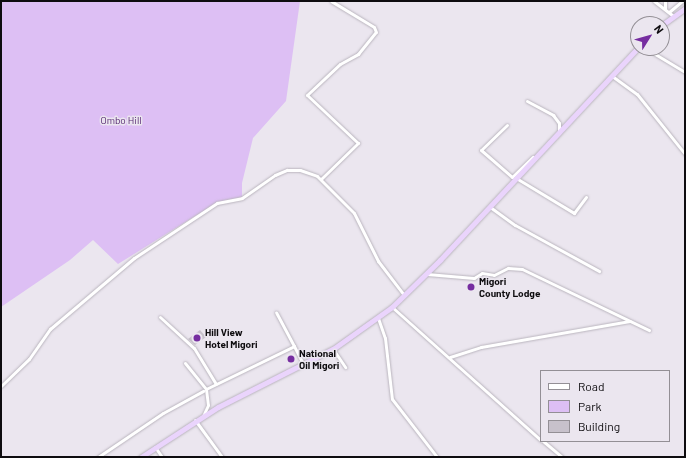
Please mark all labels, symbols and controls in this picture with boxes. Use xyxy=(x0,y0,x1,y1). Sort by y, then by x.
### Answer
north arrow xyxy=(630,16,670,56)
text: N xyxy=(652,22,667,36)
park label: Ombo Hill xyxy=(100,115,142,127)
place label: Migori County Lodge xyxy=(479,275,540,298)
marker: Migori County Lodge xyxy=(466,282,476,292)
place label: Hill View Hotel Migori xyxy=(205,326,258,350)
marker: Hill View Hotel Migori xyxy=(192,333,202,343)
place label: National Oil Migori xyxy=(299,347,339,370)
marker: National Oil Migori xyxy=(286,354,296,364)
legend xyxy=(540,370,670,442)
text: Road xyxy=(578,379,605,393)
text: Park xyxy=(578,399,602,413)
text: Building xyxy=(578,419,620,433)

